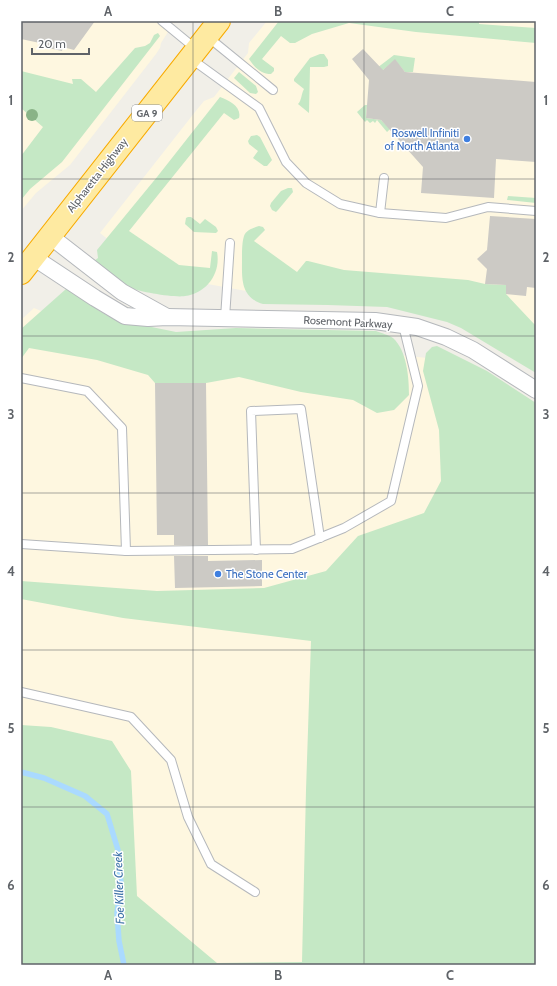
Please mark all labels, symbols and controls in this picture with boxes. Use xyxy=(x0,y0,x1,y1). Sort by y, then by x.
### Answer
text: A xyxy=(104,3,113,19)
text: B xyxy=(274,3,282,19)
text: C xyxy=(446,3,454,19)
scale bar xyxy=(32,30,89,56)
text: 20 m xyxy=(38,36,66,51)
text: 1 xyxy=(9,92,13,108)
text: 1 xyxy=(544,92,548,108)
road number: GA 9 xyxy=(132,105,162,121)
place label: Roswell Infiniti of North Atlanta xyxy=(385,126,460,153)
marker: Roswell Infiniti of North Atlanta xyxy=(462,134,472,144)
street label: Alpharetta Highway xyxy=(64,135,131,215)
text: 2 xyxy=(8,249,15,265)
text: 2 xyxy=(543,249,550,265)
street label: Rosemont Parkway xyxy=(303,313,393,331)
text: 3 xyxy=(7,406,15,422)
text: 3 xyxy=(542,406,550,422)
text: 4 xyxy=(7,563,15,579)
text: 4 xyxy=(542,563,550,579)
place label: The Stone Center xyxy=(226,567,308,581)
marker: The Stone Center xyxy=(213,569,223,579)
text: 5 xyxy=(8,720,15,736)
text: 5 xyxy=(543,720,550,736)
water label: Foe Killer Creek xyxy=(110,851,127,925)
text: 6 xyxy=(7,877,15,893)
text: 6 xyxy=(542,877,550,893)
text: A xyxy=(104,967,113,983)
text: B xyxy=(274,967,282,983)
text: C xyxy=(446,967,454,983)

